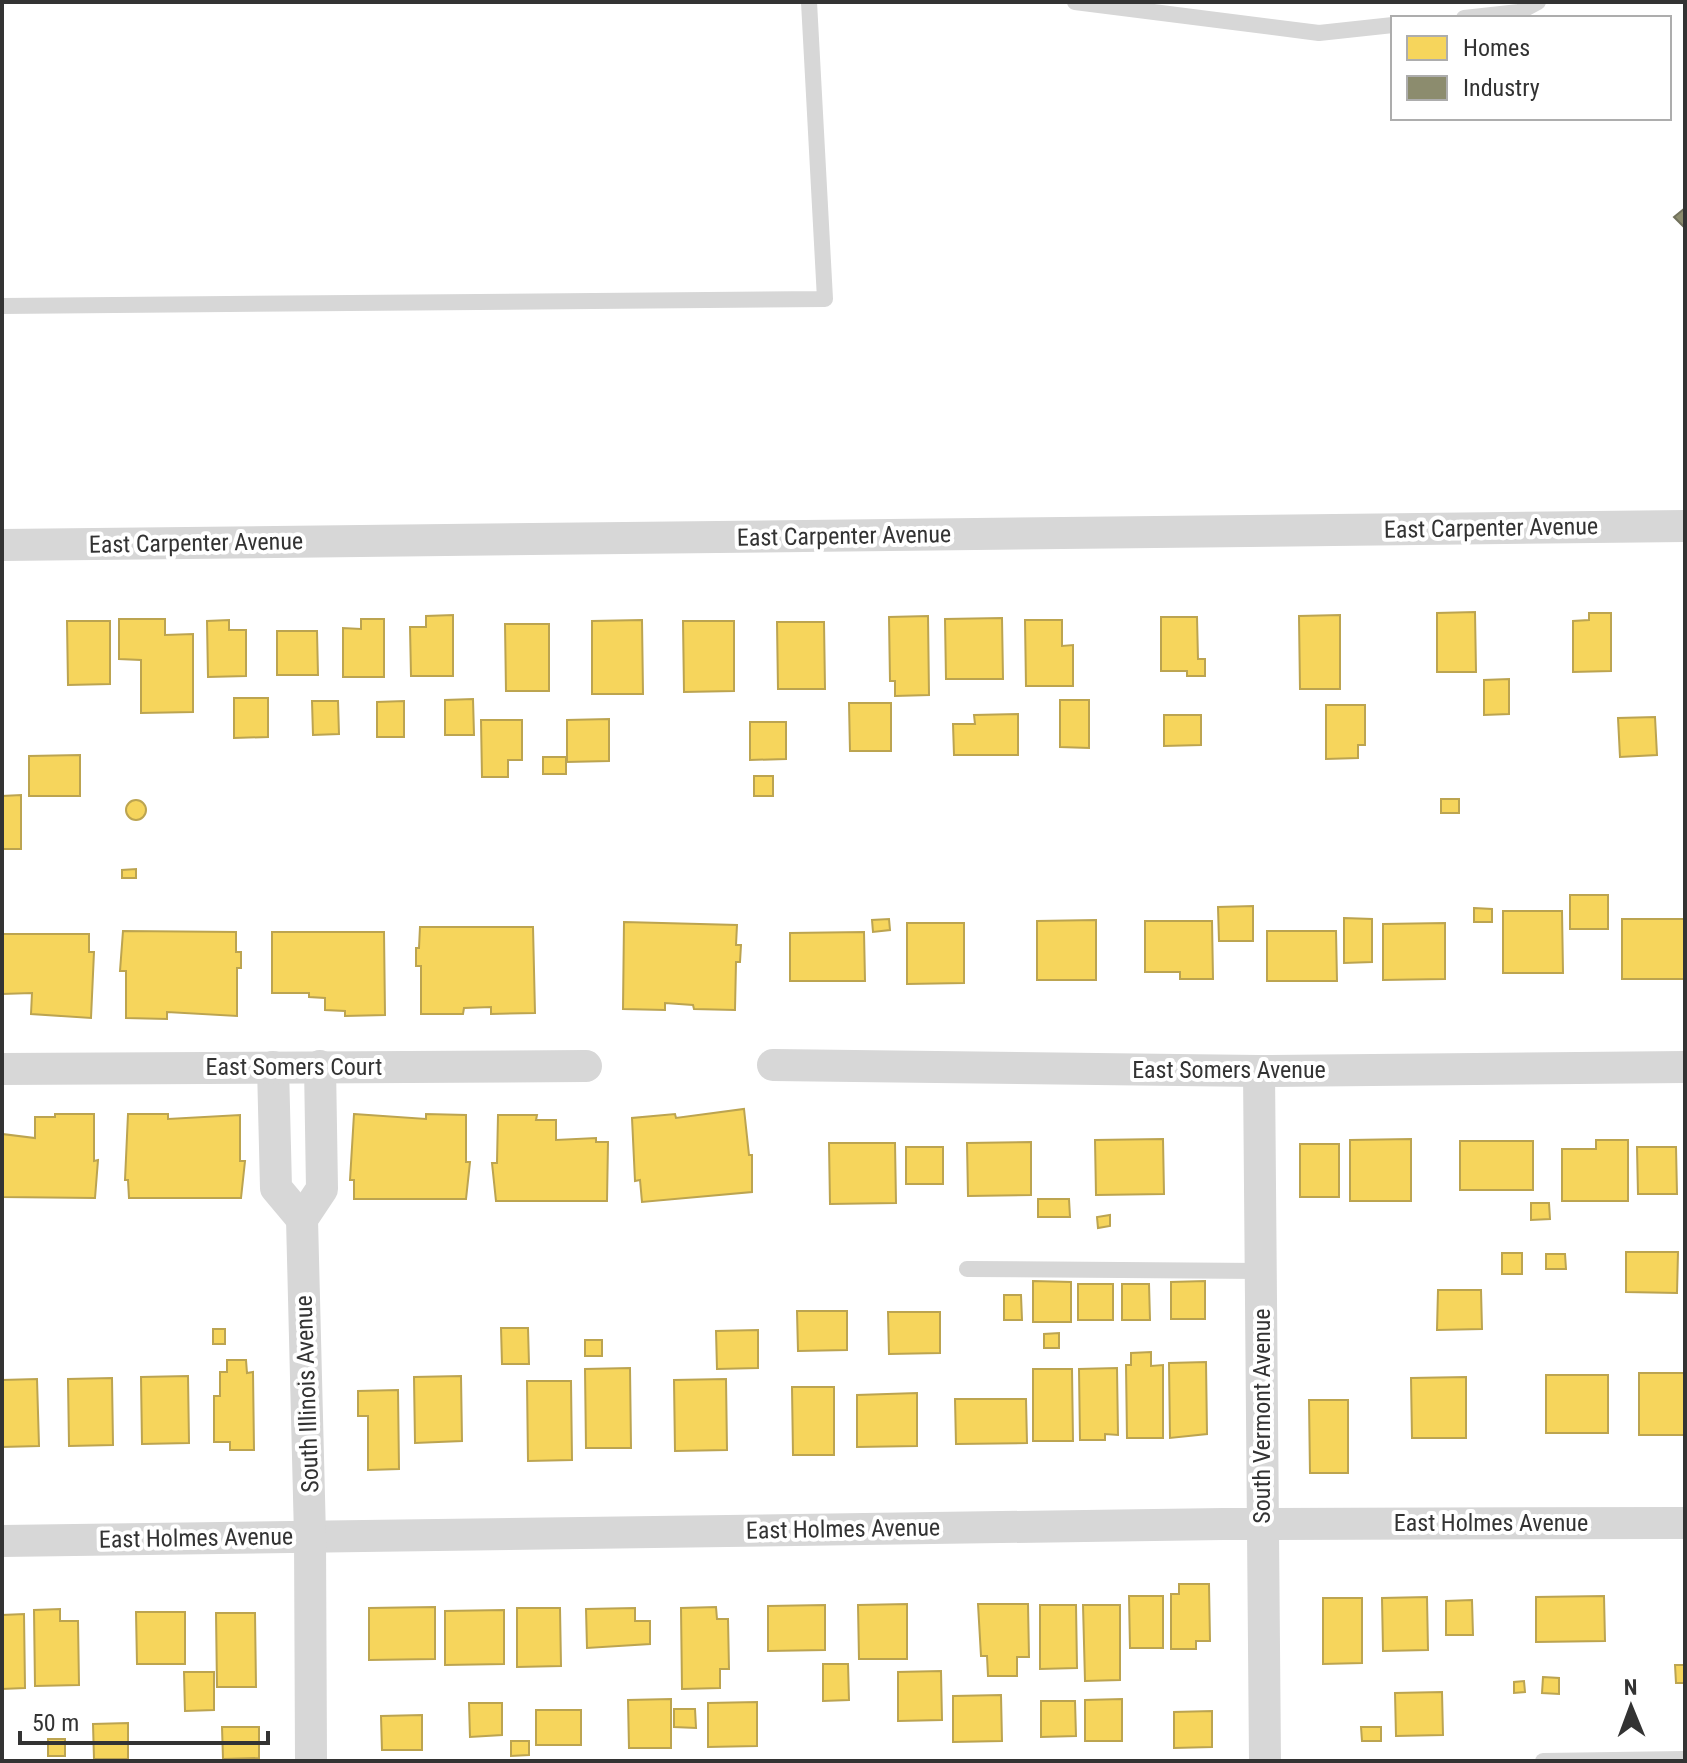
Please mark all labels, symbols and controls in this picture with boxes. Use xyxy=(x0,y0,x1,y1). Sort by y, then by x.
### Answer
legend xyxy=(1391,16,1671,120)
text: Homes xyxy=(1463,34,1530,62)
text: Industry xyxy=(1463,74,1540,102)
street label: East Carpenter Avenue xyxy=(1384,512,1598,544)
street label: East Carpenter Avenue xyxy=(737,520,951,552)
street label: East Carpenter Avenue xyxy=(89,527,303,559)
street label: East Somers Court xyxy=(206,1053,382,1081)
street label: East Somers Avenue xyxy=(1132,1056,1326,1084)
street label: South Illinois Avenue xyxy=(290,1295,324,1493)
street label: South Vermont Avenue xyxy=(1248,1308,1276,1524)
street label: East Holmes Avenue xyxy=(1394,1509,1588,1537)
street label: East Holmes Avenue xyxy=(746,1513,940,1545)
street label: East Holmes Avenue xyxy=(99,1522,293,1554)
north arrow xyxy=(1591,1667,1671,1747)
text: N xyxy=(1624,1675,1638,1700)
scale bar xyxy=(20,1695,268,1745)
text: 50 m xyxy=(32,1709,79,1737)

